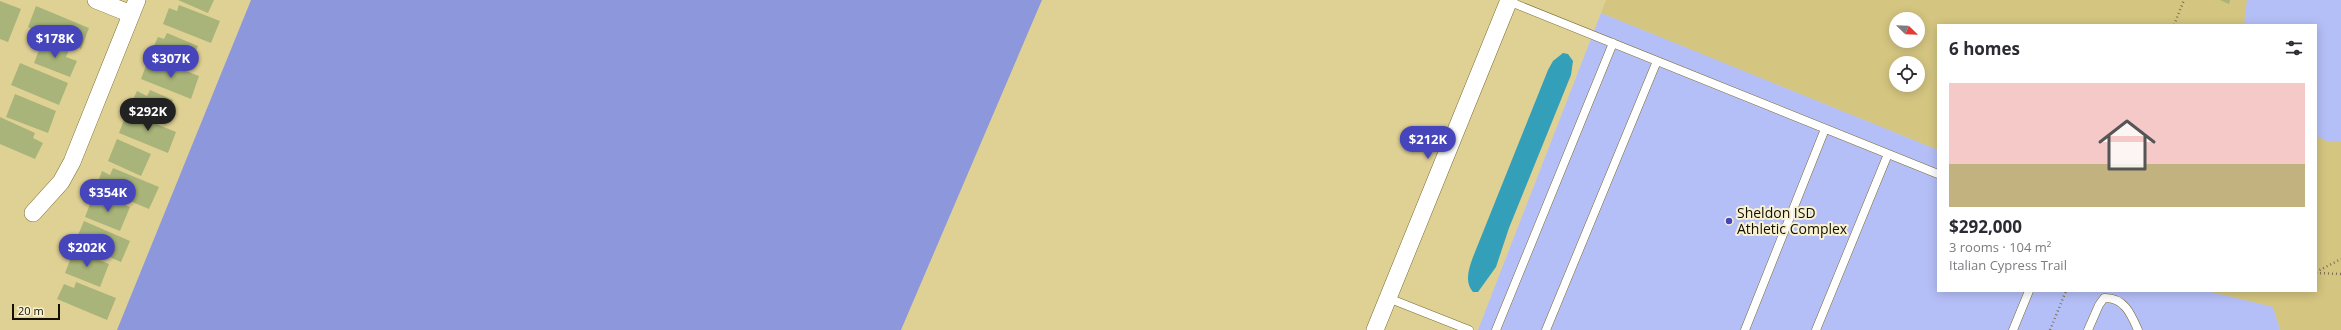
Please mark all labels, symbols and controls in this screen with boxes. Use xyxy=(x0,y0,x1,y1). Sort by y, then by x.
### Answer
north arrow xyxy=(1889,12,1925,48)
map controls xyxy=(1889,12,1925,92)
pin: $178K xyxy=(27,25,83,59)
text: $178K xyxy=(36,29,74,47)
text: 6 homes xyxy=(1949,37,2020,60)
icon: filters xyxy=(2283,37,2305,59)
pin: $307K xyxy=(143,45,199,79)
text: $307K xyxy=(152,49,190,67)
button: locate xyxy=(1889,56,1925,92)
pin: $292K xyxy=(120,98,176,132)
text: $292K xyxy=(129,102,167,120)
icon: home xyxy=(2091,109,2163,181)
pin: $212K xyxy=(1400,126,1456,160)
text: $212K xyxy=(1409,130,1447,148)
pin: $354K xyxy=(80,179,136,213)
text: $354K xyxy=(89,183,127,201)
place label: Sheldon ISD Athletic Complex xyxy=(1737,203,1848,238)
text: $292,000 xyxy=(1949,215,2022,238)
marker: Sheldon ISD Athletic Complex xyxy=(1724,216,1734,226)
pin: $202K xyxy=(59,234,115,268)
text: $202K xyxy=(68,238,106,256)
text: 3 rooms · 104 m² xyxy=(1949,238,2051,256)
text: Italian Cypress Trail xyxy=(1949,256,2067,274)
scale bar xyxy=(12,302,60,321)
text: 20 m xyxy=(18,303,44,318)

